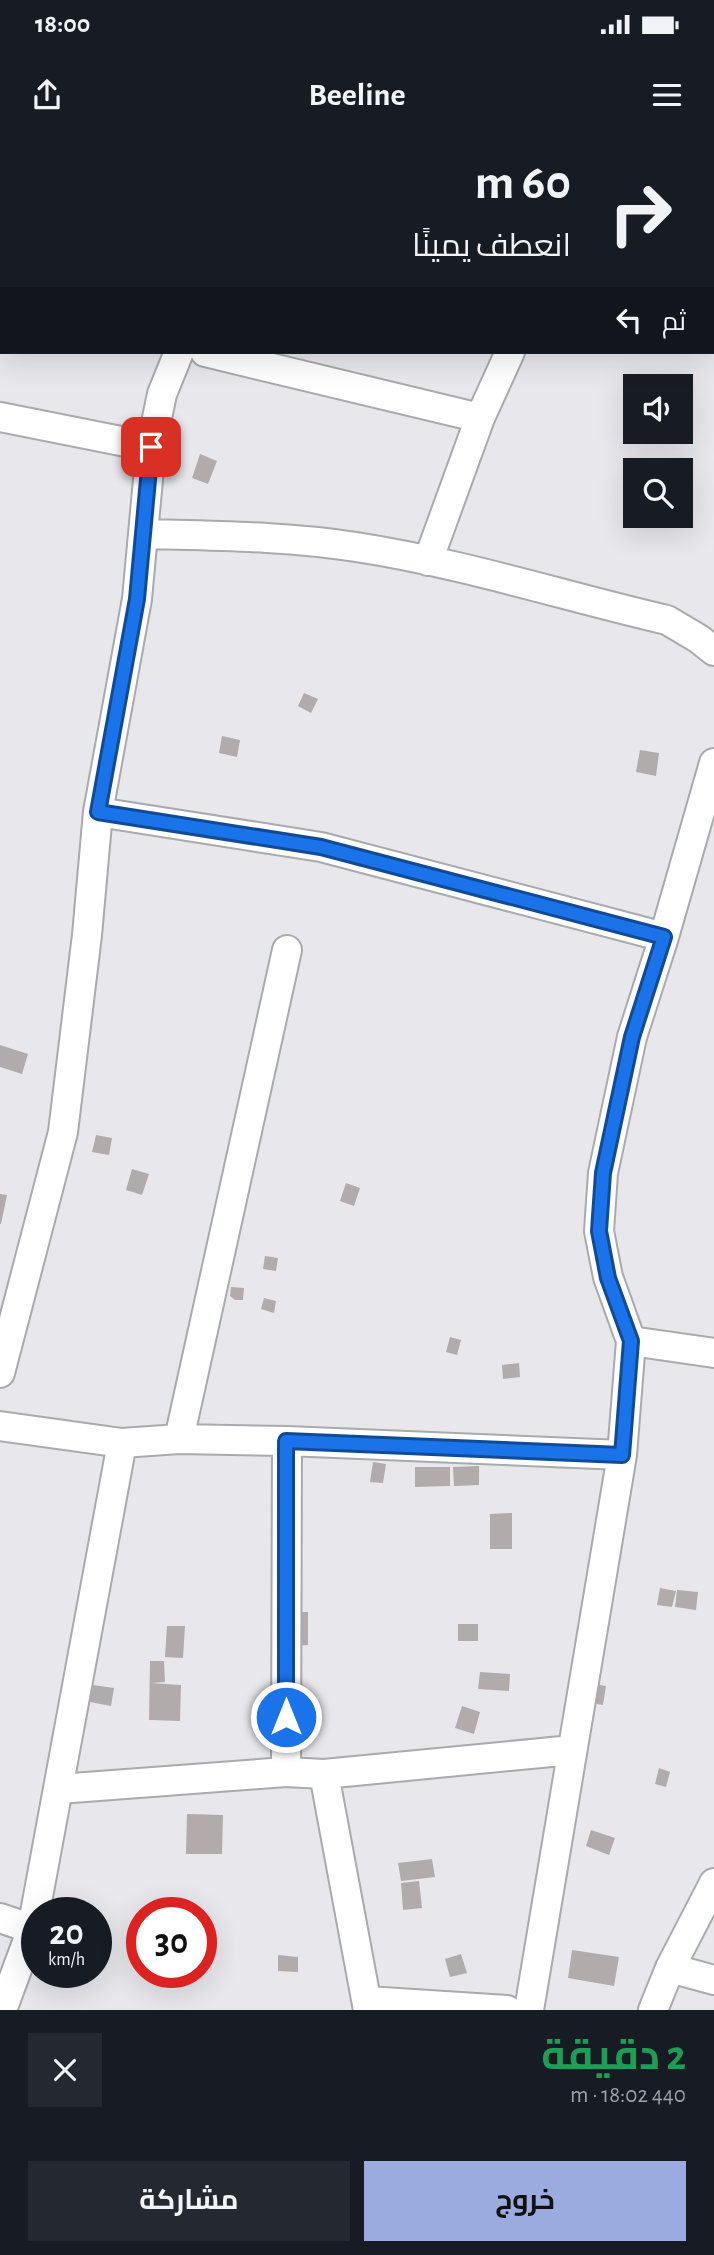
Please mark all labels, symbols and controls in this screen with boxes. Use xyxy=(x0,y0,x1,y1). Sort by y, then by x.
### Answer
text: 18:00 xyxy=(35,11,90,37)
icon: share xyxy=(28,76,66,114)
icon: menu xyxy=(648,76,686,114)
text: Beeline xyxy=(308,79,406,111)
text: 60 m xyxy=(475,159,571,208)
icon: right xyxy=(595,168,686,259)
text: انعطف يمينًا xyxy=(412,230,571,262)
icon: left xyxy=(610,301,648,339)
text: ثم xyxy=(662,309,686,335)
map controls xyxy=(623,374,693,528)
button: sound xyxy=(623,374,693,444)
pin xyxy=(121,417,181,477)
icon: arrive xyxy=(132,428,170,466)
button: search xyxy=(623,458,693,528)
position arrow xyxy=(249,1680,323,1754)
speed limit sign: 30 xyxy=(126,1897,217,1988)
text: 20 xyxy=(49,1916,84,1951)
text: km/h xyxy=(48,1951,85,1969)
button: close xyxy=(28,2033,102,2107)
text: 2 دقيقة xyxy=(541,2035,686,2077)
text: 440 m · 18:02 xyxy=(570,2084,686,2107)
button: مشاركة xyxy=(28,2161,350,2241)
button: خروج xyxy=(364,2161,686,2241)

